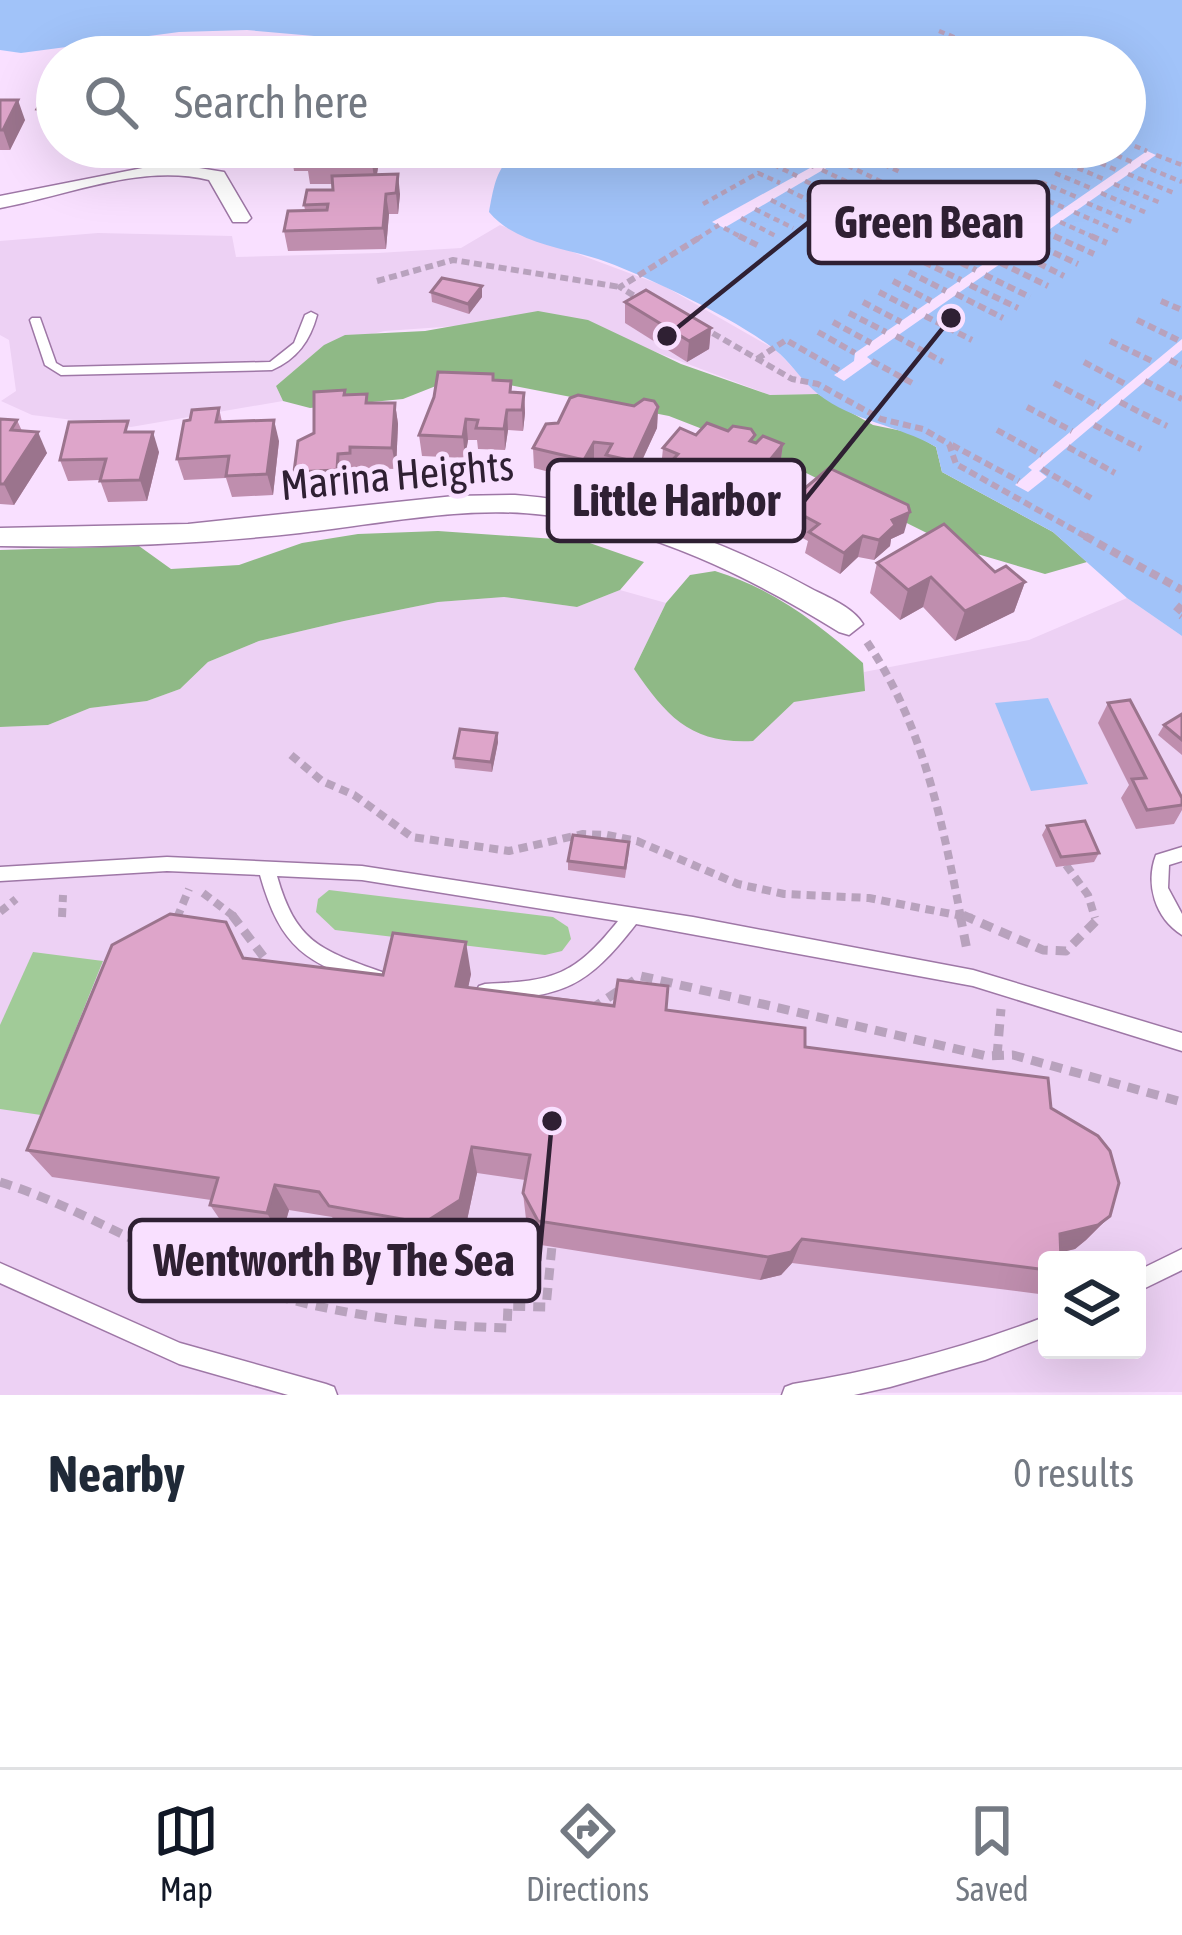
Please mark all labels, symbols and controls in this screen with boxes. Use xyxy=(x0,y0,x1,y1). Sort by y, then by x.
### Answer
search box xyxy=(36,36,1146,168)
icon: search xyxy=(78,69,144,135)
text: Search here xyxy=(174,76,368,128)
callout: Green Bean xyxy=(809,182,1048,263)
text: Green Bean xyxy=(834,196,1024,248)
street label: Marina Heights xyxy=(278,441,516,509)
callout: Little Harbor xyxy=(548,460,804,541)
text: Little Harbor xyxy=(572,474,782,526)
callout: Wentworth By The Sea xyxy=(130,1220,539,1301)
text: Wentworth By The Sea xyxy=(152,1234,515,1286)
map controls xyxy=(1038,1251,1146,1359)
button: layers xyxy=(1038,1251,1146,1359)
text: Nearby xyxy=(48,1444,185,1503)
text: 0 results xyxy=(1013,1451,1134,1495)
tab: Map xyxy=(153,1798,219,1908)
tab: Directions xyxy=(526,1798,649,1908)
tab: Saved xyxy=(956,1798,1029,1908)

